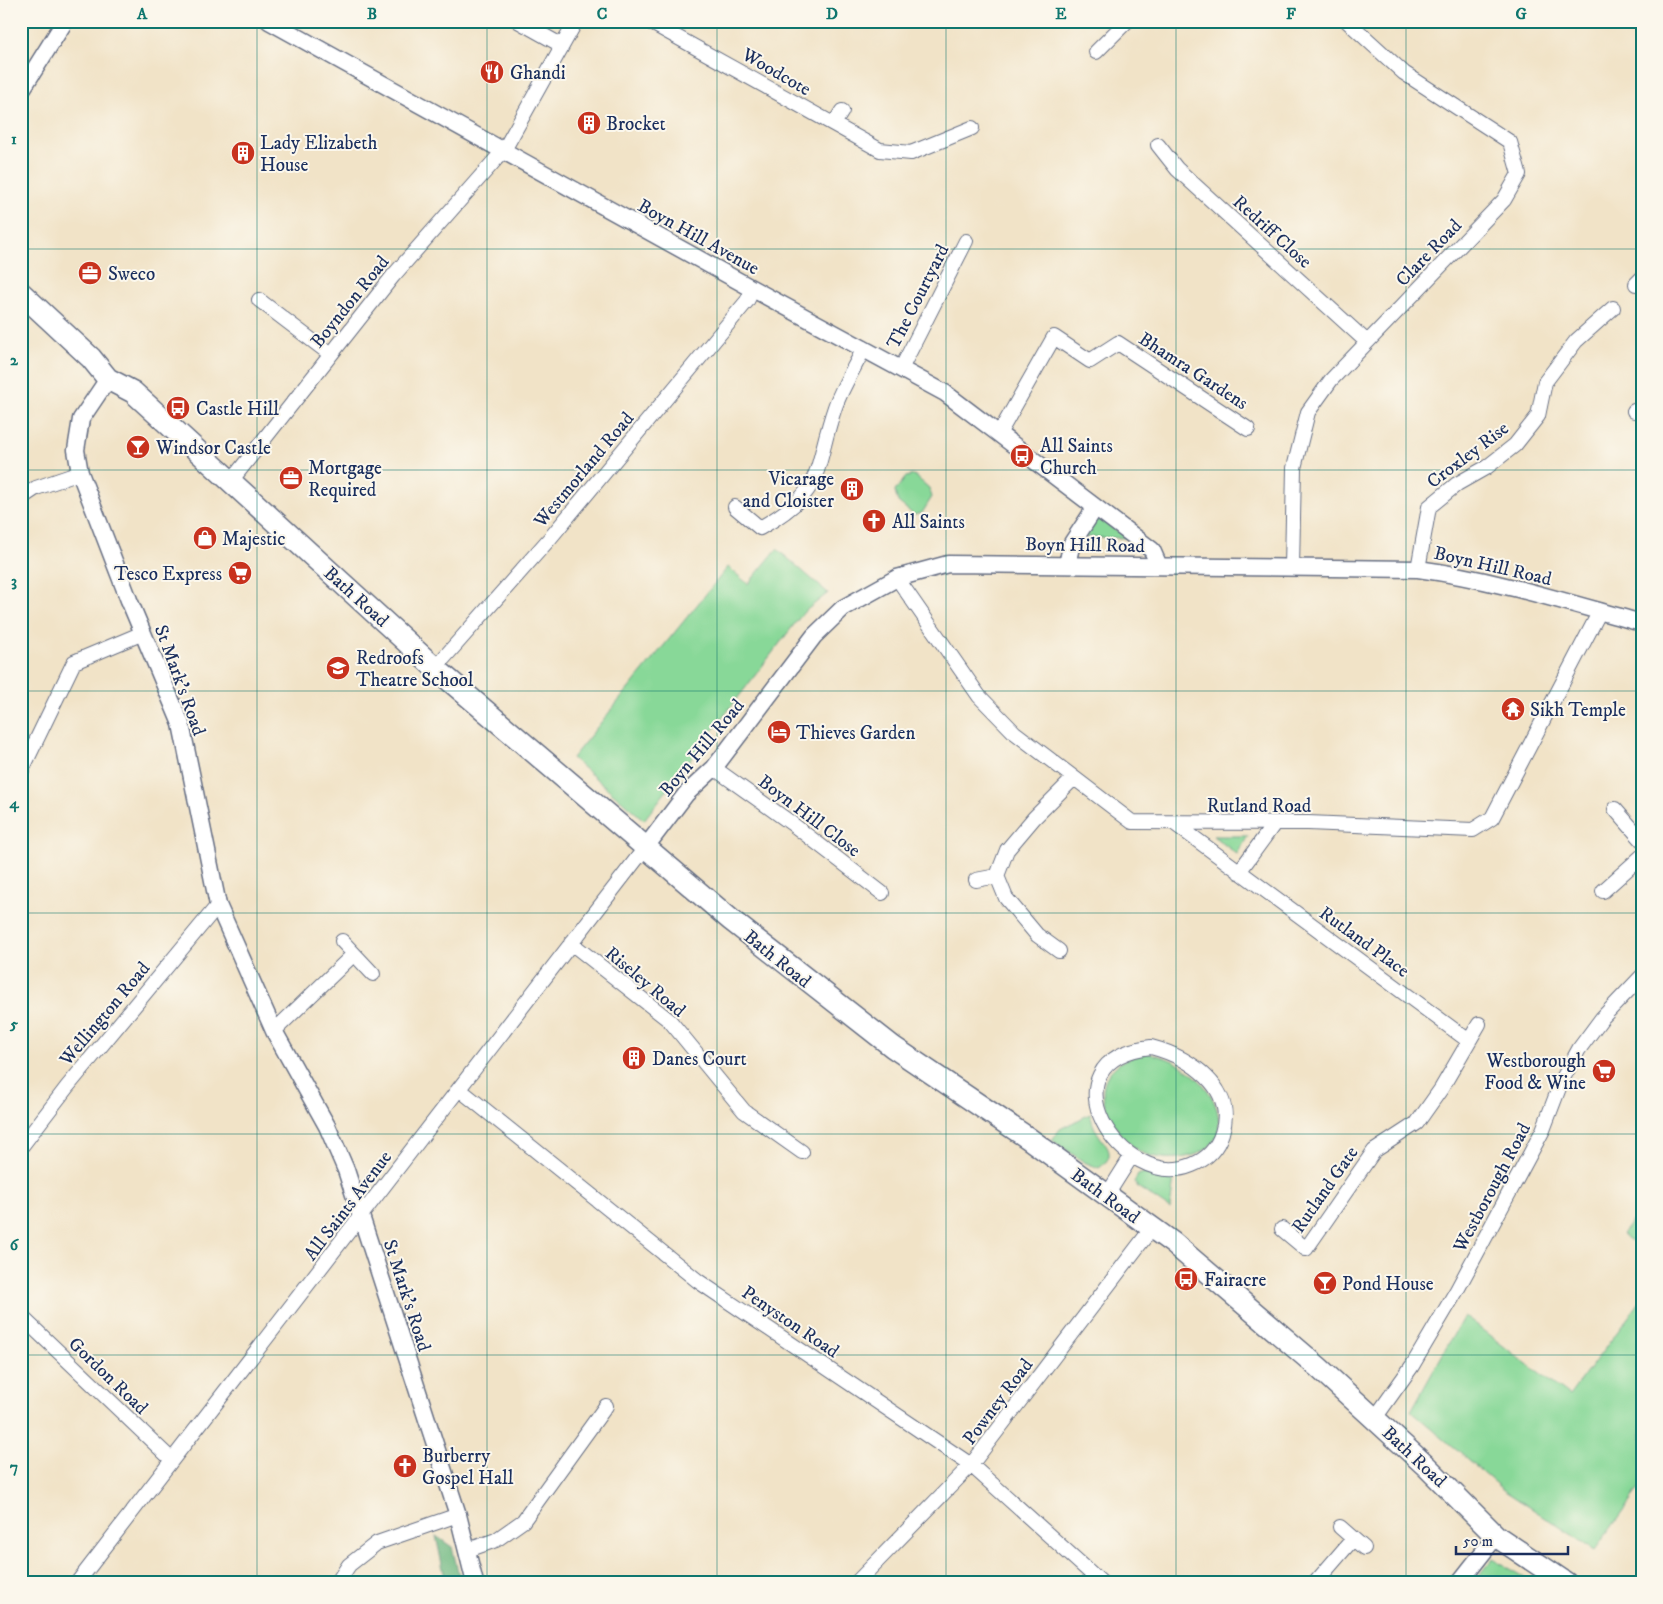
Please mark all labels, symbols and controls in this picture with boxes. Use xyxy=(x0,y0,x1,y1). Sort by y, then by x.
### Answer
text: A xyxy=(136,4,148,24)
text: B xyxy=(367,4,377,24)
text: C xyxy=(597,4,607,24)
text: D xyxy=(826,4,838,24)
text: E xyxy=(1055,4,1067,24)
text: F xyxy=(1286,4,1296,24)
text: G xyxy=(1515,4,1527,24)
street label: Woodcote xyxy=(737,43,815,101)
restaurant icon: Ghandi xyxy=(479,59,505,85)
place label: Ghandi xyxy=(510,62,566,85)
building icon: Brocket xyxy=(576,110,602,136)
place label: Brocket xyxy=(606,113,666,136)
text: 1 xyxy=(11,129,17,149)
place label: Lady Elizabeth House xyxy=(260,132,377,177)
building icon: Lady Elizabeth House xyxy=(230,140,256,166)
street label: Redriff Close xyxy=(1228,191,1316,274)
street label: Boyn Hill Avenue xyxy=(633,194,763,280)
street label: Clare Road xyxy=(1391,214,1467,292)
street label: The Courtyard xyxy=(882,240,955,353)
street label: Boyndon Road xyxy=(306,251,395,353)
office icon: Sweco xyxy=(77,260,103,286)
place label: Sweco xyxy=(108,263,155,286)
street label: Bhamra Gardens xyxy=(1134,327,1252,415)
text: 2 xyxy=(10,350,19,370)
bus stop icon: Castle Hill xyxy=(165,395,191,421)
place label: Castle Hill xyxy=(196,398,279,421)
street label: Westmorland Road xyxy=(529,407,639,533)
street label: Croxley Rise xyxy=(1422,417,1513,493)
bar icon: Windsor Castle xyxy=(125,434,151,460)
place label: All Saints Church xyxy=(1040,435,1113,480)
place label: Windsor Castle xyxy=(155,437,271,460)
bus stop icon: All Saints Church xyxy=(1009,443,1035,469)
place label: Mortgage Required xyxy=(308,457,382,503)
office icon: Mortgage Required xyxy=(278,465,304,491)
place label: Vicarage and Cloister xyxy=(743,468,834,513)
building icon: Vicarage and Cloister xyxy=(839,476,865,502)
church icon: All Saints xyxy=(861,508,887,534)
place label: All Saints xyxy=(892,511,965,534)
shop icon: Majestic xyxy=(192,525,218,551)
place label: Majestic xyxy=(222,528,285,551)
street label: Boyn Hill Road xyxy=(1025,533,1146,558)
street label: Boyn Hill Road xyxy=(1432,542,1554,591)
supermarket icon: Tesco Express xyxy=(227,560,253,586)
street label: Bath Road xyxy=(319,562,394,633)
place label: Tesco Express xyxy=(114,563,222,586)
text: 3 xyxy=(11,571,17,591)
street label: St Mark's Road xyxy=(149,622,210,740)
place label: Redroofs Theatre School xyxy=(356,647,474,692)
school or university icon: Redroofs Theatre School xyxy=(325,655,351,681)
street label: Boyn Hill Road xyxy=(655,694,750,801)
temple icon: Sikh Temple xyxy=(1500,696,1526,722)
place label: Sikh Temple xyxy=(1530,699,1626,722)
hotel icon: Thieves Garden xyxy=(766,719,792,745)
place label: Thieves Garden xyxy=(796,722,915,745)
street label: Boyn Hill Close xyxy=(753,770,865,862)
text: 4 xyxy=(8,793,19,813)
street label: Rutland Road xyxy=(1207,795,1312,818)
street label: Rutland Place xyxy=(1315,902,1414,983)
street label: Bath Road xyxy=(739,925,816,993)
street label: Riseley Road xyxy=(600,942,690,1023)
street label: Wellington Road xyxy=(54,957,156,1071)
text: 5 xyxy=(9,1014,18,1034)
building icon: Danes Court xyxy=(621,1045,647,1071)
place label: Danes Court xyxy=(652,1048,747,1071)
place label: Westborough Food & Wine xyxy=(1484,1050,1586,1095)
supermarket icon: Westborough Food & Wine xyxy=(1591,1058,1617,1084)
street label: Westborough Road xyxy=(1448,1119,1536,1257)
street label: Rutland Gate xyxy=(1287,1142,1364,1238)
street label: All Saints Avenue xyxy=(299,1146,397,1265)
street label: Bath Road xyxy=(1066,1164,1144,1229)
text: 6 xyxy=(10,1235,20,1255)
street label: St Mark's Road xyxy=(378,1237,436,1355)
bus stop icon: Fairacre xyxy=(1173,1266,1199,1292)
place label: Fairacre xyxy=(1204,1269,1266,1292)
bar icon: Pond House xyxy=(1312,1270,1338,1296)
place label: Pond House xyxy=(1342,1273,1434,1296)
street label: Penyston Road xyxy=(737,1281,844,1364)
street label: Gordon Road xyxy=(63,1333,153,1420)
street label: Powney Road xyxy=(958,1354,1038,1450)
street label: Bath Road xyxy=(1377,1422,1451,1493)
place label: Burberry Gospel Hall xyxy=(422,1445,514,1490)
church icon: Burberry Gospel Hall xyxy=(392,1453,418,1479)
text: 7 xyxy=(10,1457,18,1477)
scale bar xyxy=(1456,1524,1568,1556)
text: 50 m xyxy=(1463,1532,1493,1551)

